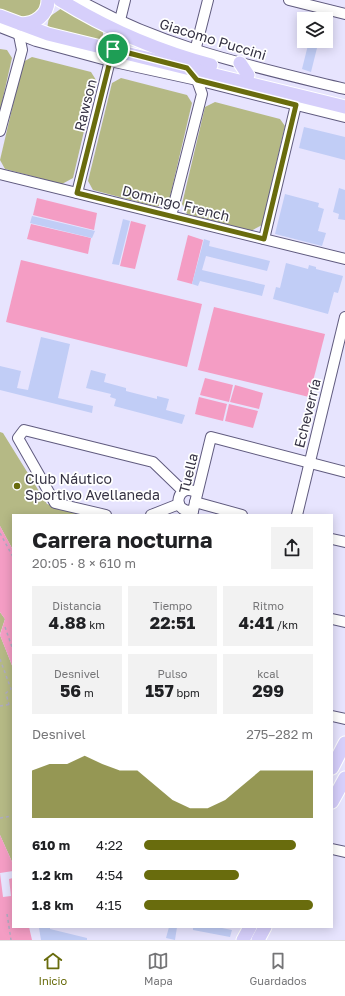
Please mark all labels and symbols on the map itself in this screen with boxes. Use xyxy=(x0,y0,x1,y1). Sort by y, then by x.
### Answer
street label: Giacomo Puccini xyxy=(157,15,269,63)
pin xyxy=(96,32,130,66)
street label: Rawson xyxy=(70,77,100,133)
street label: Domingo French xyxy=(121,181,231,225)
street label: Echeverría xyxy=(290,377,324,449)
street label: Tuella xyxy=(175,451,201,495)
place label: Club Náutico Sportivo Avellaneda xyxy=(25,470,160,503)
marker: Club Náutico Sportivo Avellaneda xyxy=(12,481,22,491)

